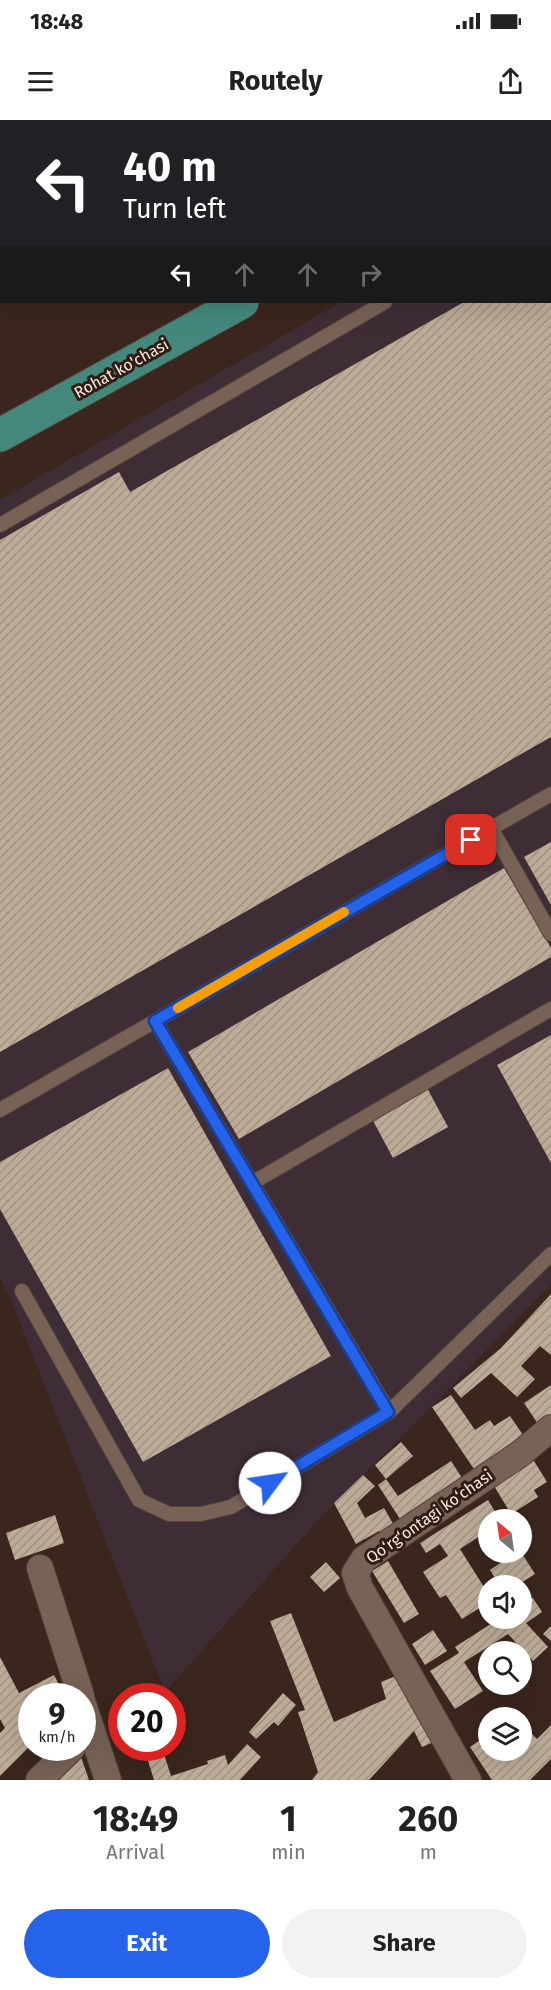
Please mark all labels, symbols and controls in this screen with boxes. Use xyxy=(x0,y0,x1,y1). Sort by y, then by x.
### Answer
text: 18:48 xyxy=(30,8,83,35)
icon: menu xyxy=(24,65,57,98)
text: Routely xyxy=(228,65,323,97)
icon: share xyxy=(494,65,527,98)
text: 40 m xyxy=(123,142,217,192)
icon: left xyxy=(24,144,102,222)
text: Turn left xyxy=(123,193,226,225)
icon: left xyxy=(165,258,198,291)
icon: ahead xyxy=(228,258,261,291)
icon: ahead xyxy=(291,258,324,291)
icon: right xyxy=(354,258,387,291)
street label: Rohat ko'chasi xyxy=(71,335,172,402)
pin xyxy=(445,814,496,865)
icon: arrive xyxy=(454,823,487,856)
position arrow xyxy=(238,1451,302,1515)
street label: Qo‘rg‘ontagi ko‘chasi xyxy=(362,1466,496,1567)
north arrow xyxy=(478,1509,532,1563)
map controls xyxy=(478,1509,532,1761)
button: sound xyxy=(478,1575,532,1629)
button: search xyxy=(478,1641,532,1695)
speed limit sign: 20 xyxy=(108,1683,186,1761)
text: 9 xyxy=(49,1697,65,1733)
button: layers xyxy=(478,1707,532,1761)
text: km/h xyxy=(38,1728,76,1746)
text: 18:49 xyxy=(93,1797,179,1841)
text: 1 xyxy=(280,1797,297,1841)
text: 260 xyxy=(398,1797,458,1841)
text: Arrival xyxy=(106,1840,165,1864)
text: min xyxy=(271,1840,306,1864)
text: m xyxy=(420,1840,437,1864)
button: Exit xyxy=(24,1909,270,1978)
button: Share xyxy=(282,1909,527,1978)

